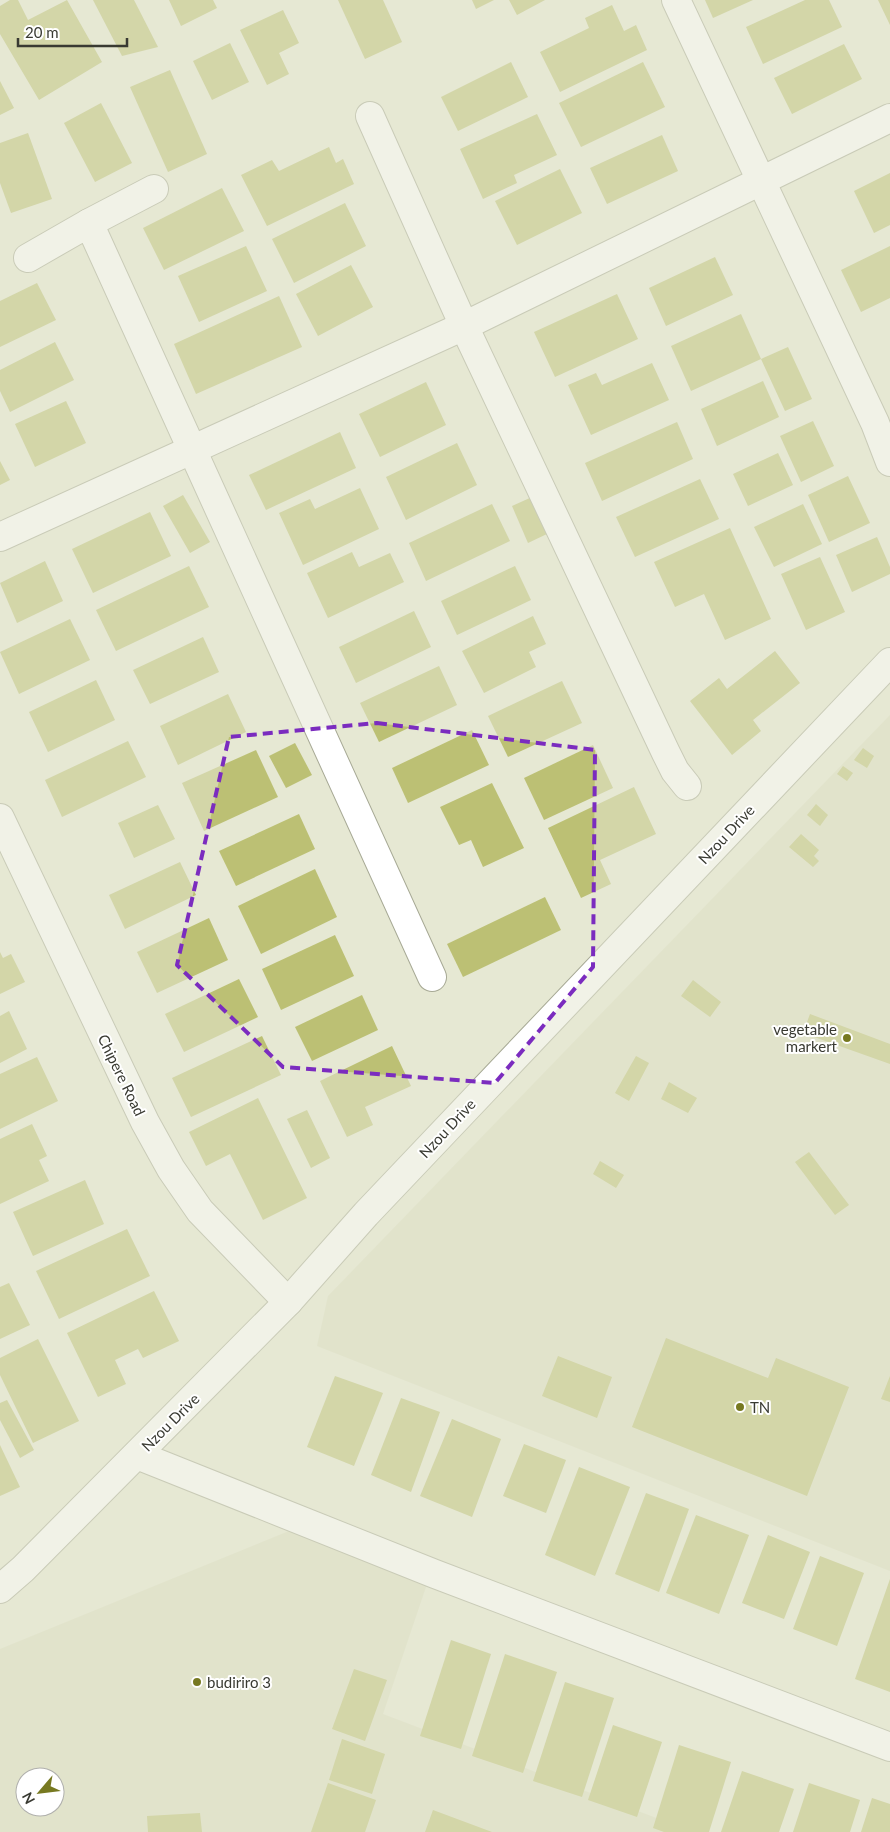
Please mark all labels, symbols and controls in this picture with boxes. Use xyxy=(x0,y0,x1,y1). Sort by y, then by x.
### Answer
scale bar xyxy=(18,15,126,47)
text: 20 m xyxy=(25,23,59,41)
street label: Nzou Drive xyxy=(694,801,758,867)
place label: vegetable markert xyxy=(773,1020,838,1055)
street label: Chipere Road xyxy=(95,1031,149,1119)
marker: vegetable markert xyxy=(841,1032,853,1044)
street label: Nzou Drive xyxy=(415,1095,479,1161)
street label: Nzou Drive xyxy=(137,1389,203,1455)
place label: TN xyxy=(750,1398,770,1416)
marker: TN xyxy=(734,1401,746,1413)
place label: budiriro 3 xyxy=(207,1673,271,1691)
marker: budiriro 3 xyxy=(191,1676,203,1688)
north arrow xyxy=(15,1767,65,1817)
text: N xyxy=(18,1790,38,1807)

